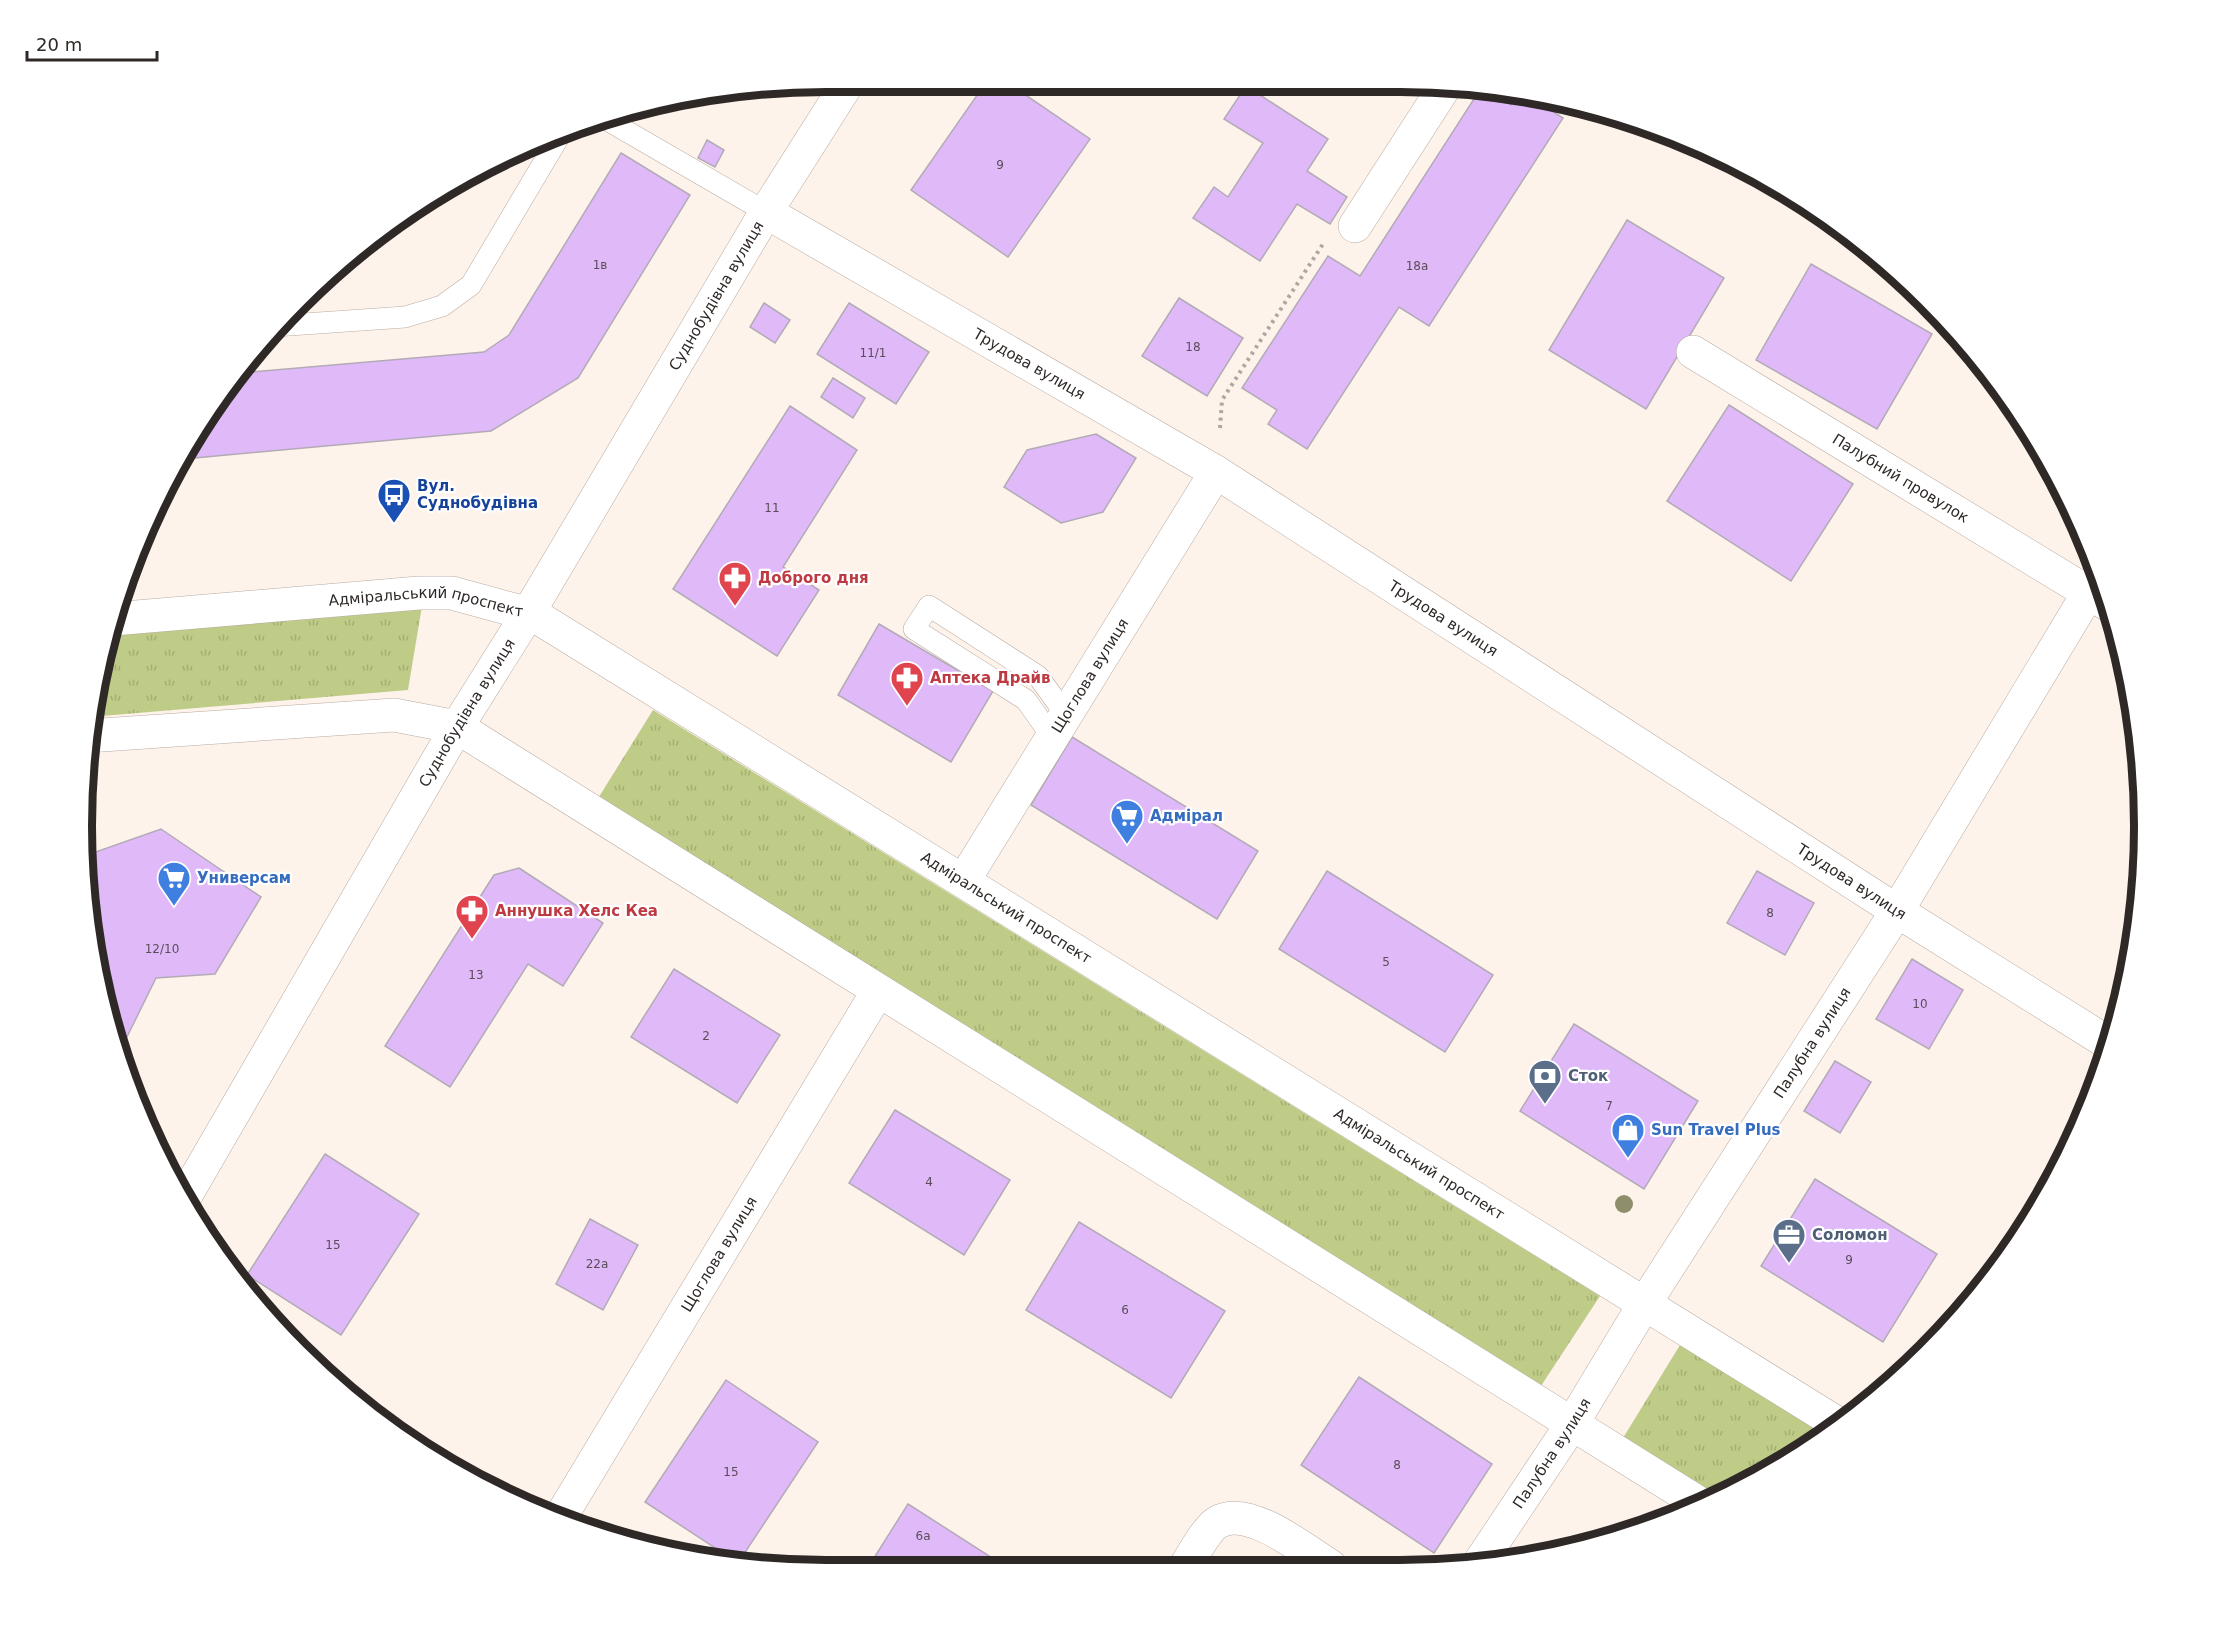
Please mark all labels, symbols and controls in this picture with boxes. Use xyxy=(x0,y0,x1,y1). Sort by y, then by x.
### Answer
scale bar xyxy=(27,24,158,62)
text: 20 m xyxy=(36,34,82,55)
house number: 9 xyxy=(996,158,1004,172)
street label: Суднобудівна вулиця xyxy=(665,218,768,374)
house number: 1в xyxy=(593,258,607,272)
house number: 18а xyxy=(1406,259,1428,273)
street label: Трудова вулиця xyxy=(969,324,1088,403)
house number: 18 xyxy=(1185,340,1201,354)
house number: 11/1 xyxy=(860,346,886,360)
street label: Палубний провулок xyxy=(1829,430,1972,527)
bus stop icon: Вул. Суднобудівна xyxy=(376,477,412,524)
place label: Вул. Суднобудівна xyxy=(417,477,538,512)
house number: 11 xyxy=(764,501,780,515)
pharmacy icon: Доброго дня xyxy=(717,560,753,607)
place label: Доброго дня xyxy=(758,569,869,587)
street label: Трудова вулиця xyxy=(1384,576,1501,660)
street label: Адміральський проспект xyxy=(328,584,524,620)
street label: Щоглова вулиця xyxy=(1048,615,1132,736)
street label: Суднобудівна вулиця xyxy=(415,635,519,790)
pharmacy icon: Аптека Драйв xyxy=(889,660,925,707)
place label: Аптека Драйв xyxy=(930,669,1051,687)
supermarket icon: Адмірал xyxy=(1109,798,1145,845)
place label: Адмірал xyxy=(1150,807,1223,825)
street label: Трудова вулиця xyxy=(1793,839,1910,924)
street label: Адміральський проспект xyxy=(918,848,1095,968)
supermarket icon: Универсам xyxy=(156,860,192,907)
place label: Универсам xyxy=(197,869,291,887)
pharmacy icon: Аннушка Хелс Кеа xyxy=(454,893,490,940)
place label: Аннушка Хелс Кеа xyxy=(495,902,658,920)
house number: 8 xyxy=(1766,906,1774,920)
house number: 12/10 xyxy=(145,942,179,956)
house number: 5 xyxy=(1382,955,1390,969)
house number: 13 xyxy=(468,968,484,982)
street label: Палубна вулиця xyxy=(1770,984,1854,1102)
house number: 10 xyxy=(1912,997,1928,1011)
house number: 2 xyxy=(702,1029,710,1043)
bank icon: Сток xyxy=(1527,1058,1563,1105)
place label: Сток xyxy=(1568,1067,1608,1085)
house number: 7 xyxy=(1605,1099,1613,1113)
street label: Адміральський проспект xyxy=(1331,1104,1508,1224)
shop icon: Sun Travel Plus xyxy=(1610,1112,1646,1159)
place label: Sun Travel Plus xyxy=(1651,1121,1781,1139)
house number: 4 xyxy=(925,1175,933,1189)
street label: Щоглова вулиця xyxy=(677,1193,761,1315)
office icon: Соломон xyxy=(1771,1217,1807,1264)
place label: Соломон xyxy=(1812,1226,1888,1244)
house number: 15 xyxy=(325,1238,341,1252)
house number: 9 xyxy=(1845,1253,1853,1267)
house number: 22а xyxy=(586,1257,608,1271)
house number: 6 xyxy=(1121,1303,1129,1317)
street label: Палубна вулиця xyxy=(1509,1395,1595,1512)
house number: 8 xyxy=(1393,1458,1401,1472)
house number: 15 xyxy=(723,1465,739,1479)
house number: 6а xyxy=(916,1529,931,1543)

